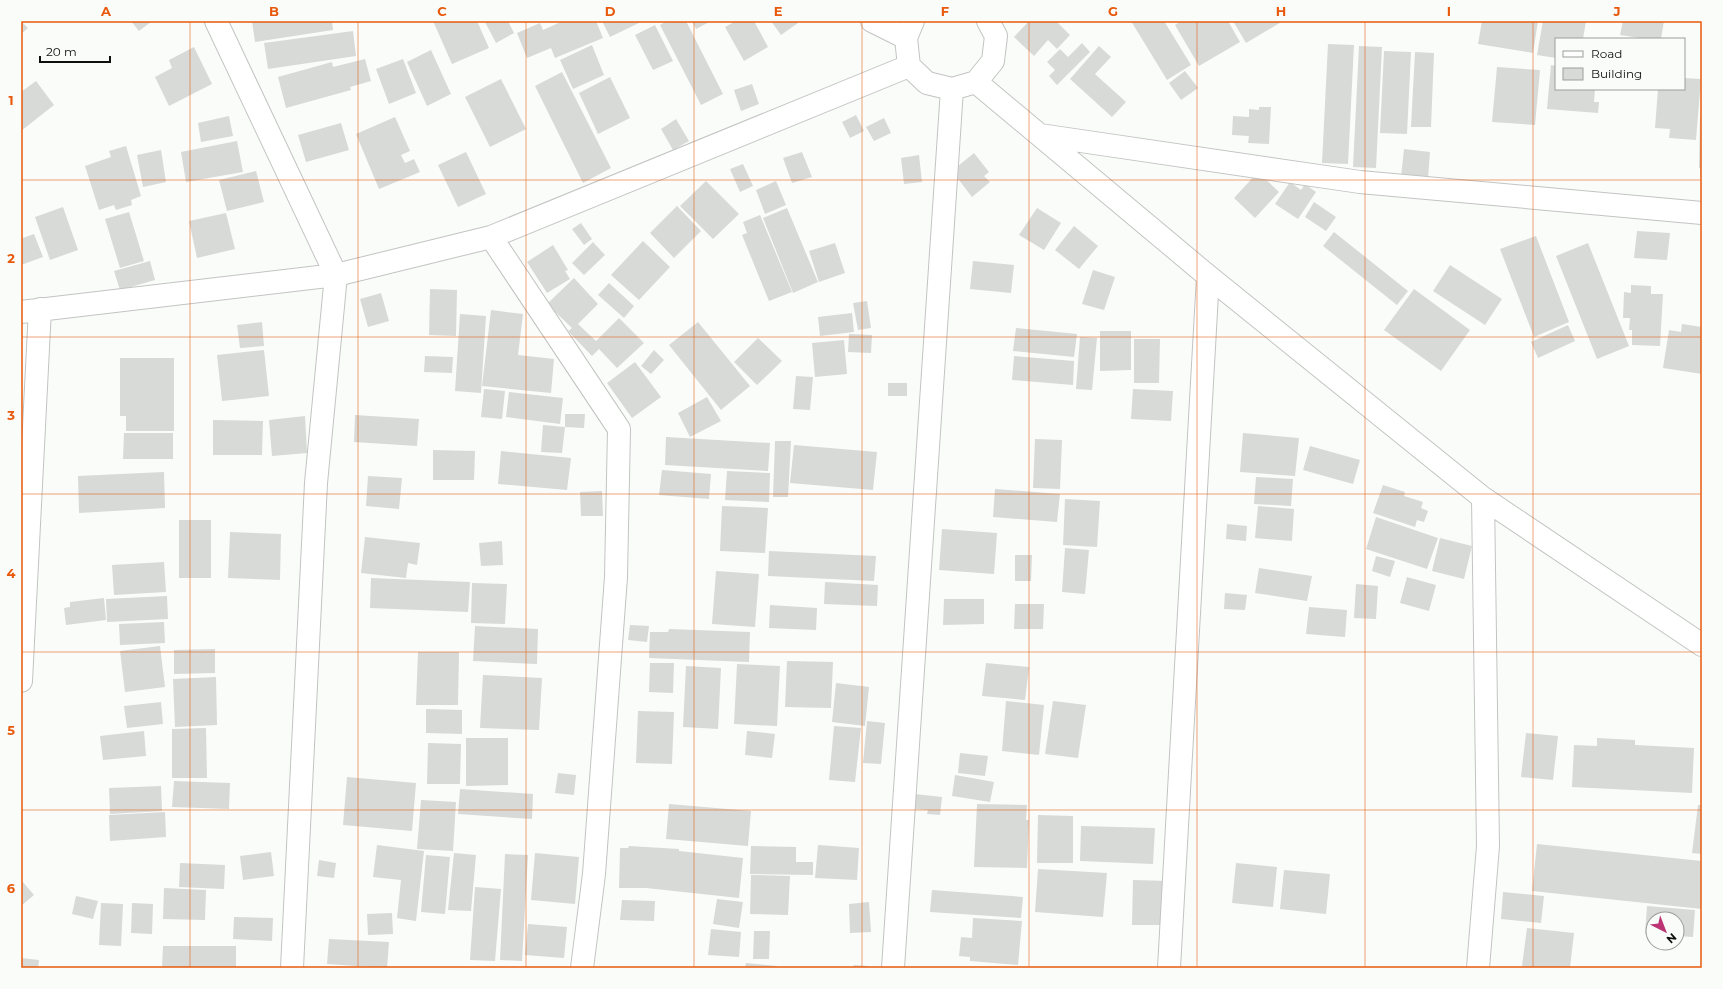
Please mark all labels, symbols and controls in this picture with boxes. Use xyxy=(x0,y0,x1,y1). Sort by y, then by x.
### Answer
text: A xyxy=(100,3,112,19)
text: B xyxy=(269,3,279,19)
text: C xyxy=(437,3,447,19)
text: D xyxy=(605,3,616,19)
text: E xyxy=(774,3,783,19)
text: F xyxy=(941,3,949,19)
text: G xyxy=(1108,3,1118,19)
text: H xyxy=(1276,3,1286,19)
text: I xyxy=(1447,3,1451,19)
text: J xyxy=(1612,3,1621,19)
scale bar xyxy=(40,38,110,64)
legend xyxy=(1555,38,1685,90)
text: 20 m xyxy=(46,44,77,59)
text: Road xyxy=(1591,46,1622,61)
text: Building xyxy=(1591,66,1642,81)
text: 1 xyxy=(8,92,14,108)
text: 2 xyxy=(7,250,15,266)
text: 3 xyxy=(6,407,15,423)
text: 4 xyxy=(7,565,16,581)
text: 5 xyxy=(7,722,15,738)
text: 6 xyxy=(7,880,16,896)
north arrow xyxy=(1645,911,1685,951)
text: N xyxy=(1664,930,1680,947)

